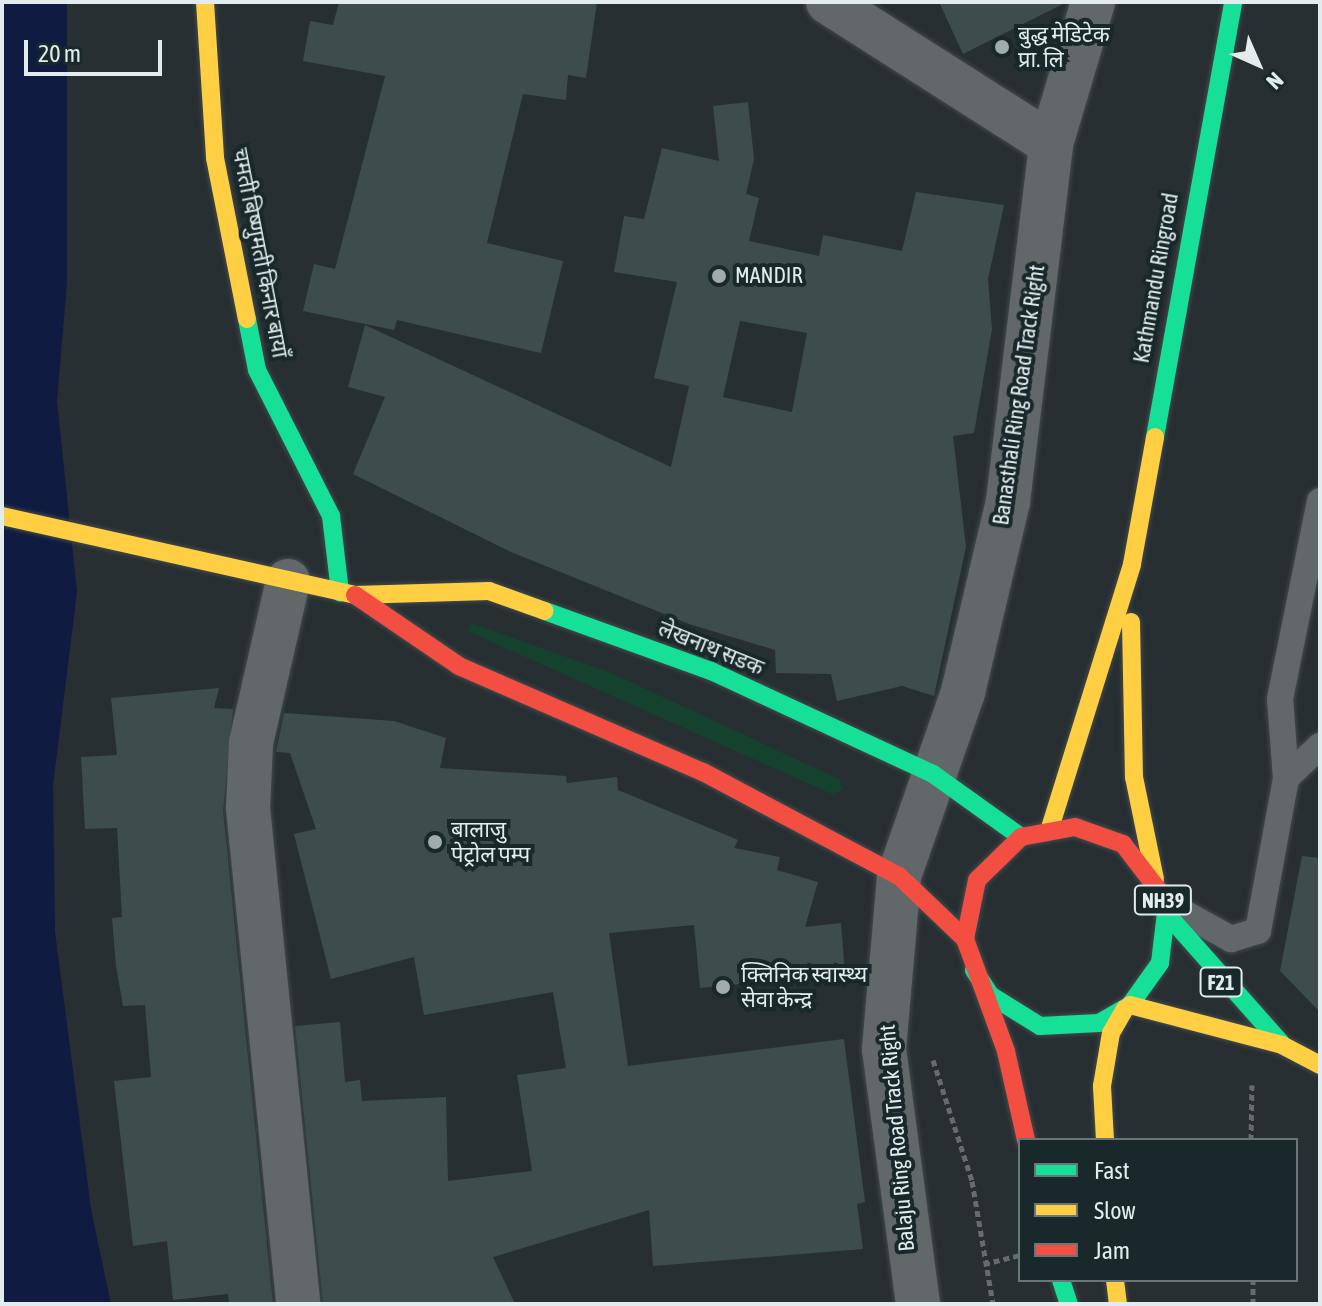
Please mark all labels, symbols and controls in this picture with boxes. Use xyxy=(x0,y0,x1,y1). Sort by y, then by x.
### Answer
place label: बुद्ध मेडिटेक प्रा. लि xyxy=(1018,21,1110,72)
scale bar xyxy=(28,24,166,74)
north arrow xyxy=(1218,24,1298,104)
marker: बुद्ध मेडिटेक प्रा. लि xyxy=(993,38,1011,56)
text: 20 m xyxy=(38,40,81,67)
text: N xyxy=(1261,67,1289,95)
street label: चमती बिष्णुमती किनार बायाँ xyxy=(227,146,293,360)
street label: Kathmandu Ringroad xyxy=(1128,191,1184,365)
place label: MANDIR xyxy=(735,263,802,289)
street label: Banasthali Ring Road Track Right xyxy=(988,263,1050,527)
marker: MANDIR xyxy=(710,267,728,285)
street label: लेखनाथ सडक xyxy=(654,615,768,681)
place label: बालाजु पेट्रोल पम्प xyxy=(451,816,530,868)
marker: बालाजु पेट्रोल पम्प xyxy=(426,833,444,851)
road number: NH39 xyxy=(1133,884,1193,916)
place label: क्लिनिक स्वास्थ्य सेवा केन्द्र xyxy=(741,961,867,1012)
road number: F21 xyxy=(1199,966,1243,998)
marker: क्लिनिक स्वास्थ्य सेवा केन्द्र xyxy=(712,976,734,998)
street label: Balaju Ring Road Track Right xyxy=(874,1023,920,1253)
legend xyxy=(1018,1138,1298,1282)
text: Fast xyxy=(1094,1157,1130,1184)
text: Slow xyxy=(1094,1197,1136,1224)
text: Jam xyxy=(1094,1237,1130,1264)

